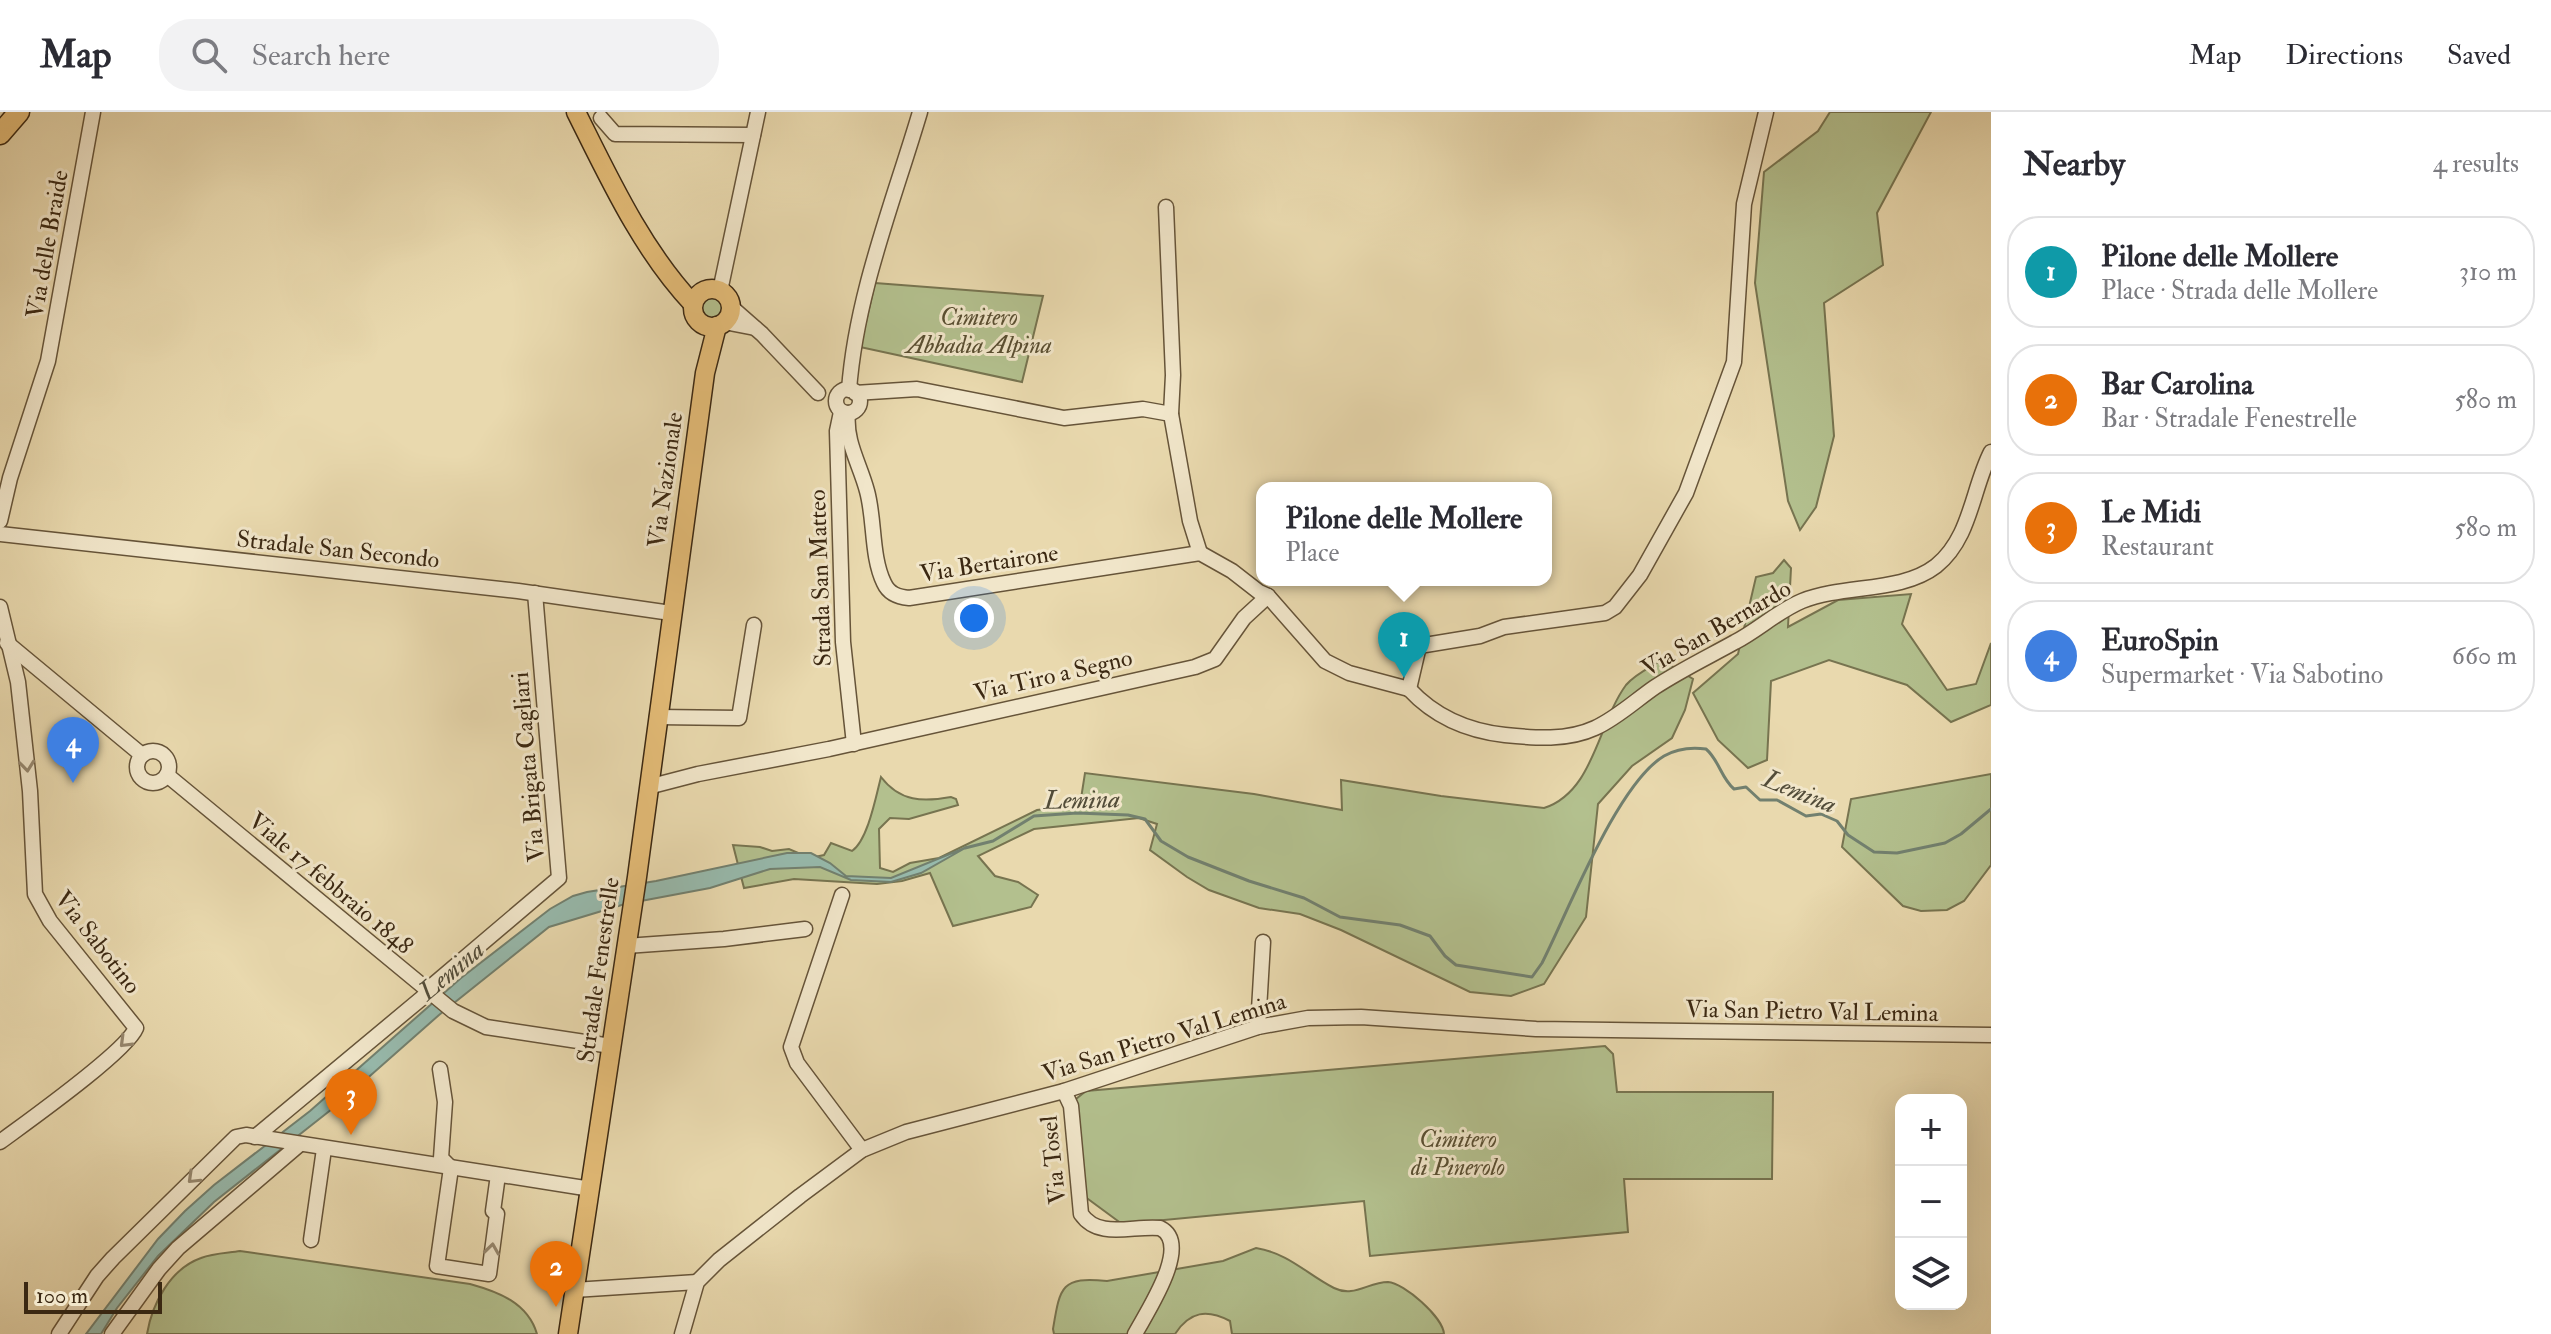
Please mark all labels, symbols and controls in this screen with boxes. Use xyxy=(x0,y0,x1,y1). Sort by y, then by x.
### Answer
search box xyxy=(159,19,719,91)
text: Map xyxy=(40,31,111,79)
icon: search xyxy=(187,33,231,77)
text: Search here xyxy=(251,37,390,74)
text: Map xyxy=(2189,38,2242,73)
text: Directions xyxy=(2286,38,2403,73)
text: Saved xyxy=(2447,38,2511,73)
text: Nearby xyxy=(2023,143,2125,186)
text: 4 results xyxy=(2433,148,2519,180)
street label: Via delle Braide xyxy=(19,168,76,321)
text: Pilone delle Mollere xyxy=(2101,238,2338,275)
text: 1 xyxy=(2046,256,2056,288)
text: 310 m xyxy=(2459,256,2517,288)
text: Place · Strada delle Mollere xyxy=(2101,275,2378,307)
park label: Cimitero Abbadia Alpina xyxy=(903,302,1052,361)
text: Bar Carolina xyxy=(2101,366,2254,403)
text: 2 xyxy=(2044,384,2058,416)
text: 580 m xyxy=(2454,384,2517,416)
text: Bar · Stradale Fenestrelle xyxy=(2101,403,2357,435)
street label: Via Nazionale xyxy=(641,410,690,550)
popup xyxy=(1256,482,1552,586)
street label: Strada San Matteo xyxy=(802,489,839,667)
text: Le Midi xyxy=(2101,494,2201,531)
text: Pilone delle Mollere xyxy=(1285,500,1523,537)
text: 3 xyxy=(2046,512,2056,544)
text: 580 m xyxy=(2454,512,2517,544)
street label: Stradale San Secondo xyxy=(235,523,441,576)
text: Restaurant xyxy=(2101,531,2214,563)
street label: Via Bertairone xyxy=(918,537,1061,590)
text: Place xyxy=(1285,537,1339,569)
street label: Via San Bernardo xyxy=(1636,573,1797,684)
your location xyxy=(954,598,994,638)
pin: 1 xyxy=(1378,612,1430,678)
text: EuroSpin xyxy=(2101,622,2219,659)
text: 4 xyxy=(2044,640,2058,672)
text: 660 m xyxy=(2452,640,2517,672)
street label: Via Tiro a Segno xyxy=(971,642,1135,709)
text: Supermarket · Via Sabotino xyxy=(2101,659,2383,691)
street label: Via Brigata Cagliari xyxy=(505,671,552,863)
pin: 4 xyxy=(47,717,99,783)
one-way arrow xyxy=(18,760,35,773)
water label: Lemina xyxy=(1757,762,1841,821)
water label: Lemina xyxy=(1043,783,1120,817)
street label: Viale 17 febbraio 1848 xyxy=(242,805,419,961)
street label: Stradale Fenestrelle xyxy=(570,875,627,1065)
street label: Via Sabotino xyxy=(48,884,148,1000)
water label: Lemina xyxy=(411,934,491,1008)
street label: Via San Pietro Val Lemina xyxy=(1039,985,1291,1089)
street label: Via San Pietro Val Lemina xyxy=(1685,994,1940,1029)
one-way arrow xyxy=(119,1033,134,1048)
pin: 3 xyxy=(325,1069,377,1135)
map controls xyxy=(1895,1094,1967,1310)
button: + xyxy=(1895,1094,1967,1166)
street label: Via Tosel xyxy=(1033,1114,1074,1206)
park label: Cimitero di Pinerolo xyxy=(1410,1124,1505,1183)
button: − xyxy=(1895,1166,1967,1238)
one-way arrow xyxy=(188,1169,203,1183)
button: layers xyxy=(1895,1238,1967,1310)
pin: 2 xyxy=(530,1241,582,1307)
one-way arrow xyxy=(483,1242,500,1256)
scale bar xyxy=(24,1278,162,1314)
text: 100 m xyxy=(36,1282,88,1310)

